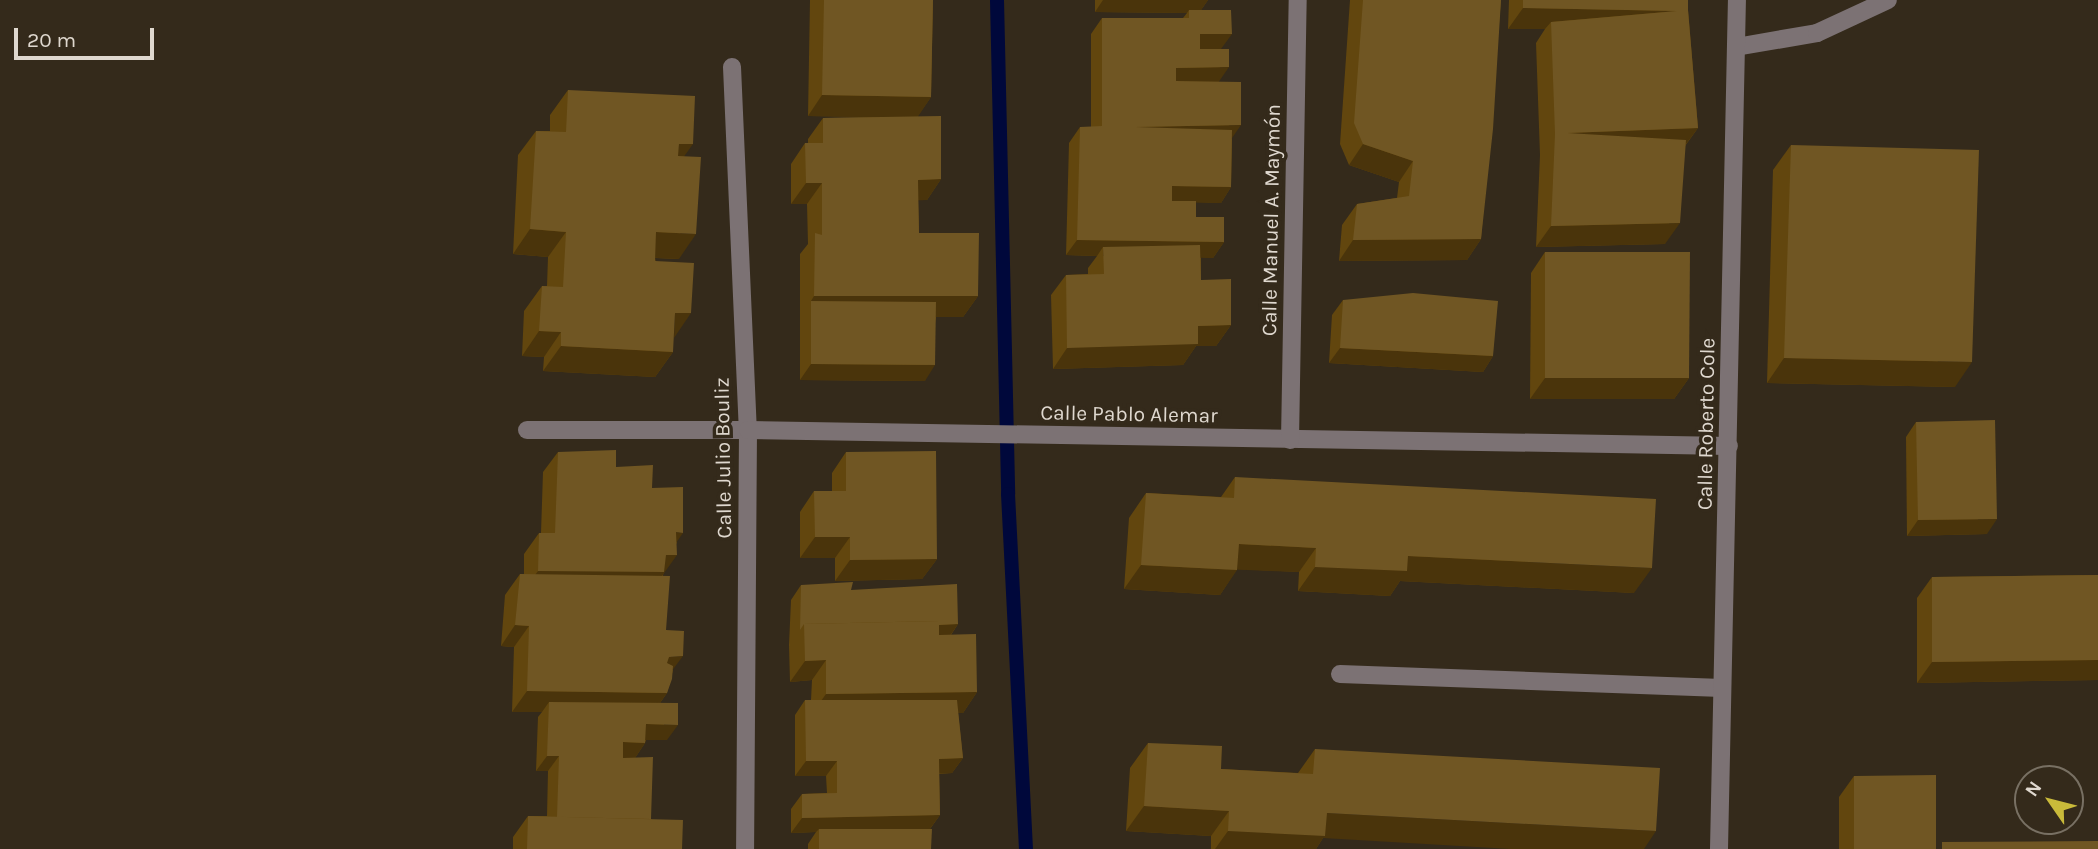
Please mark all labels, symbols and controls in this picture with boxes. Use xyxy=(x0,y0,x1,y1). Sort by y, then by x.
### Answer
scale bar xyxy=(18,14,158,58)
text: 20 m xyxy=(27,28,76,52)
street label: Calle Manuel A. Maymón xyxy=(1256,104,1286,336)
street label: Calle Roberto Cole xyxy=(1692,338,1720,510)
street label: Calle Julio Bouliz xyxy=(709,377,737,539)
street label: Calle Pablo Alemar xyxy=(1040,400,1218,428)
north arrow xyxy=(2014,765,2084,835)
text: N xyxy=(2021,777,2046,801)

